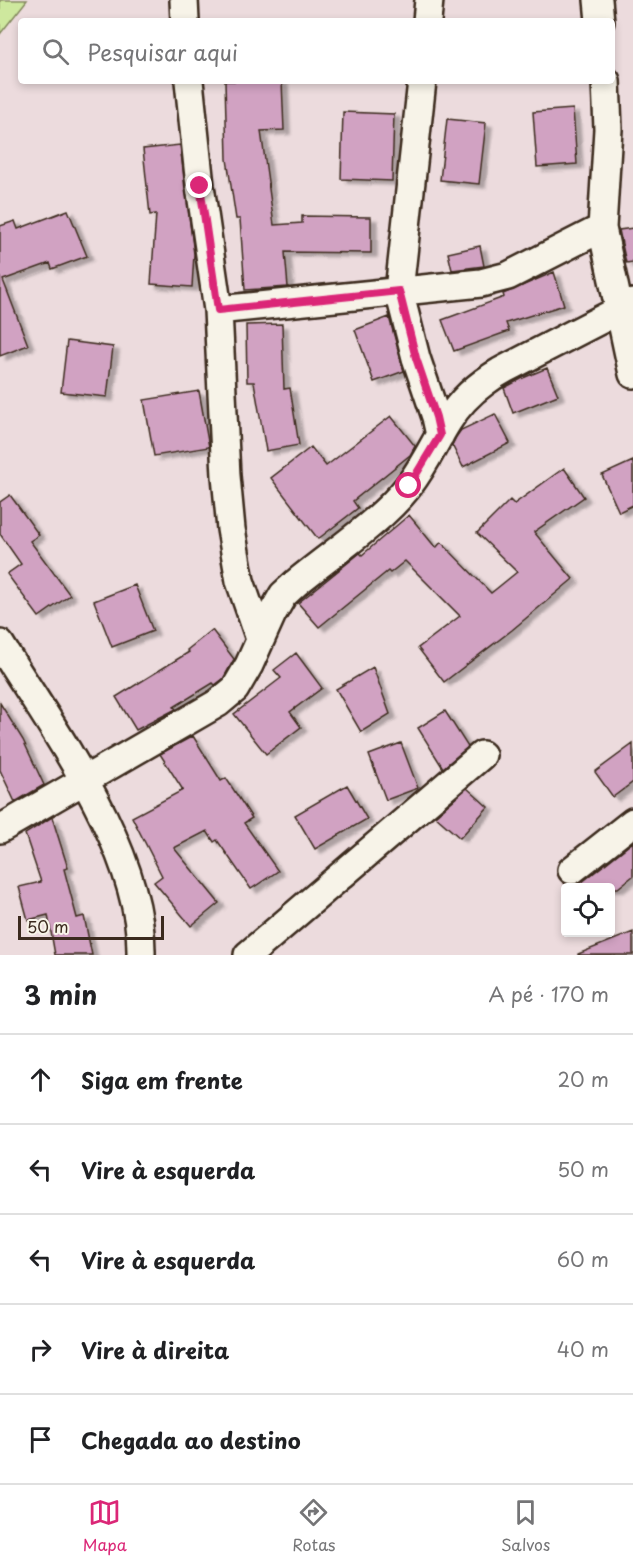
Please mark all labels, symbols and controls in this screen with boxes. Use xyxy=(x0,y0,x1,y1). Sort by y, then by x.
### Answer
search box xyxy=(18,18,615,84)
icon: search xyxy=(39,35,72,68)
text: Pesquisar aqui xyxy=(87,35,238,68)
route end xyxy=(186,172,212,198)
route start xyxy=(395,472,421,498)
map controls xyxy=(561,883,615,937)
button: locate xyxy=(561,883,615,937)
scale bar xyxy=(18,913,164,941)
text: 50 m xyxy=(27,914,68,938)
text: 3 min xyxy=(24,975,97,1014)
text: A pé · 170 m xyxy=(489,979,609,1009)
icon: ahead xyxy=(24,1063,57,1096)
text: Siga em frente xyxy=(81,1063,243,1096)
text: 20 m xyxy=(557,1064,609,1094)
icon: left xyxy=(24,1153,57,1186)
text: Vire à esquerda xyxy=(81,1153,255,1186)
text: 50 m xyxy=(557,1154,609,1184)
icon: left xyxy=(24,1243,57,1276)
text: Vire à esquerda xyxy=(81,1243,255,1276)
text: 60 m xyxy=(557,1244,609,1274)
icon: right xyxy=(24,1333,57,1366)
text: Vire à direita xyxy=(81,1333,229,1366)
text: 40 m xyxy=(557,1334,609,1364)
icon: arrive xyxy=(24,1423,57,1456)
text: Chegada ao destino xyxy=(81,1423,301,1456)
tab: Mapa xyxy=(83,1496,127,1556)
tab: Rotas xyxy=(292,1496,336,1556)
tab: Salvos xyxy=(501,1496,550,1556)

